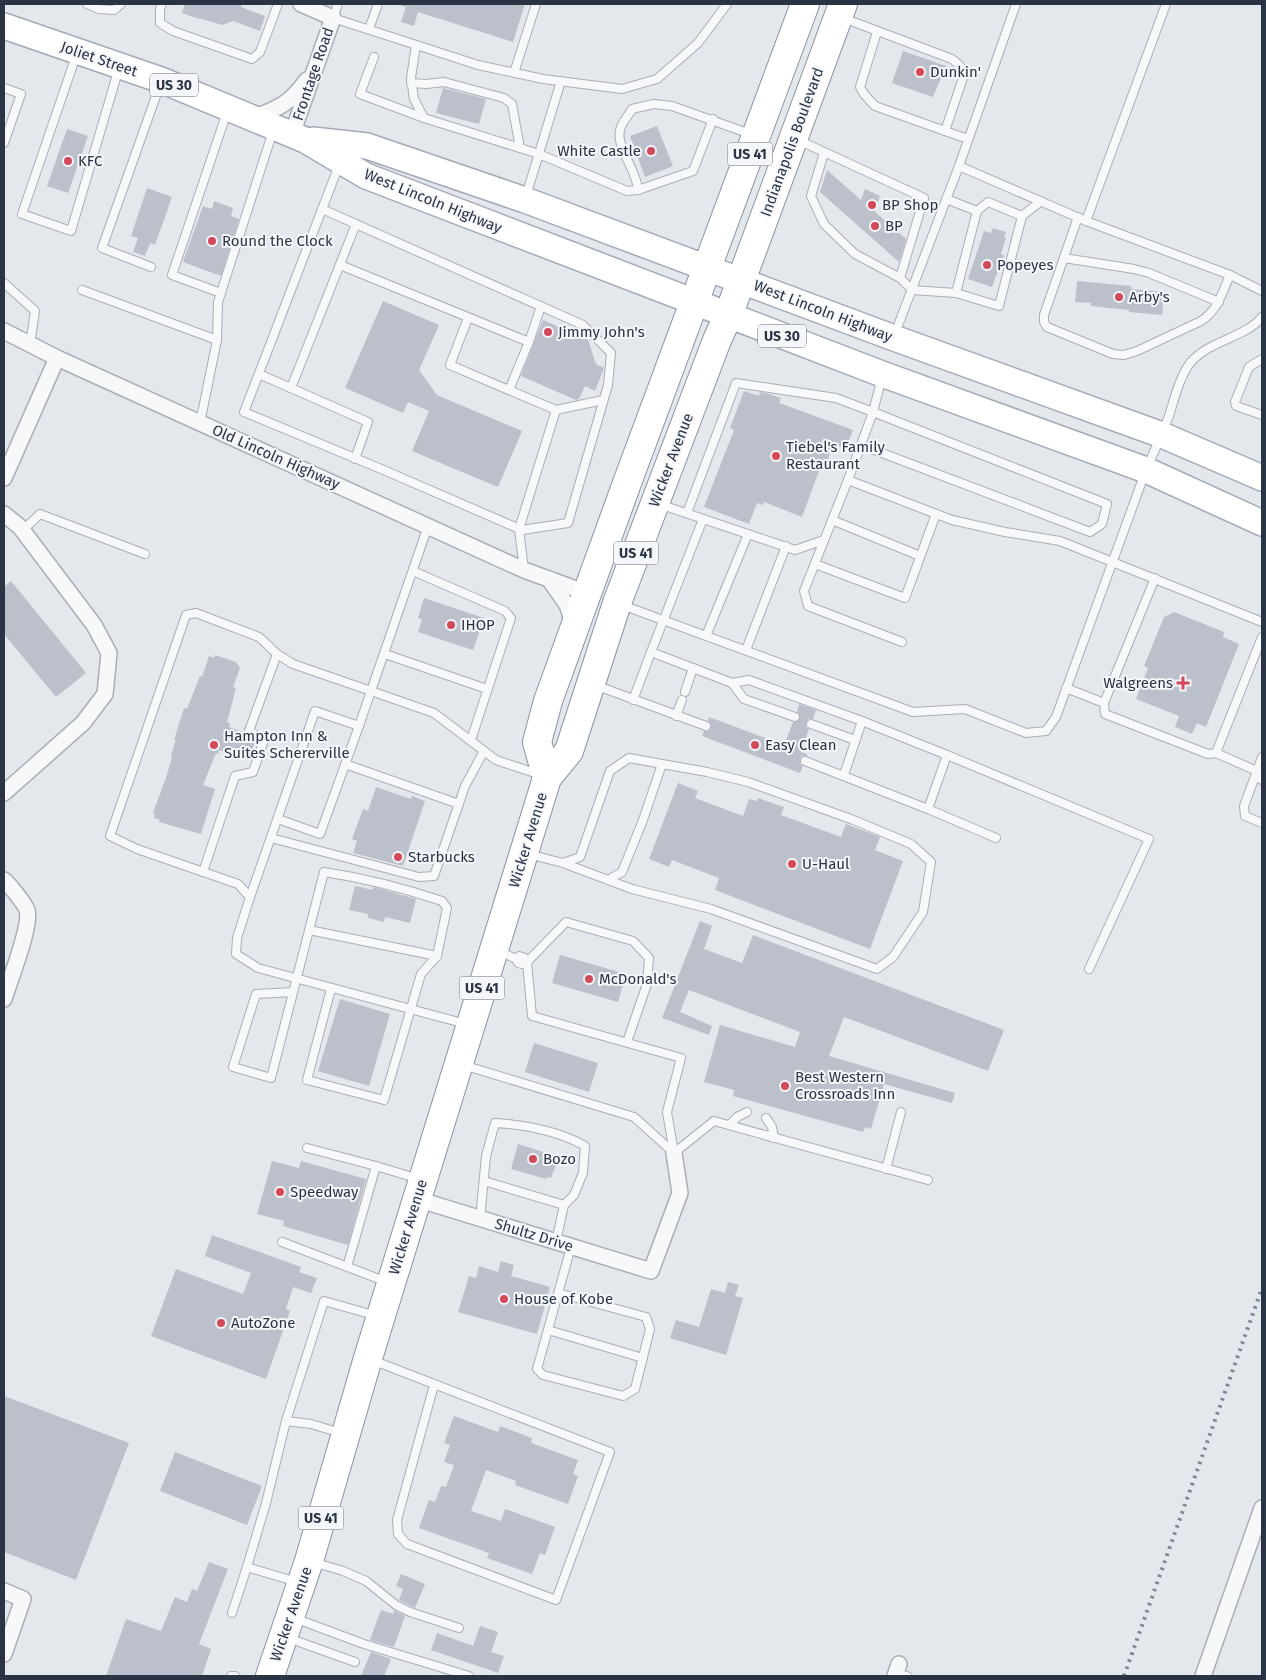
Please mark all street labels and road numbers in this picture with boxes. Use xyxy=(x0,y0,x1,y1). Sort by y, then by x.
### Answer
street label: Frontage Road xyxy=(289,25,337,123)
street label: Joliet Street xyxy=(58,37,140,81)
street label: Indianapolis Boulevard xyxy=(757,65,827,219)
road number: US 30 xyxy=(150,74,198,96)
road number: US 41 xyxy=(728,142,772,166)
street label: West Lincoln Highway xyxy=(361,165,505,237)
street label: West Lincoln Highway xyxy=(751,276,895,346)
road number: US 30 xyxy=(758,324,806,348)
street label: Wicker Avenue xyxy=(645,411,697,509)
street label: Old Lincoln Highway xyxy=(209,421,343,494)
road number: US 41 xyxy=(614,542,658,564)
street label: Wicker Avenue xyxy=(505,790,551,890)
road number: US 41 xyxy=(460,976,504,1000)
street label: Wicker Avenue xyxy=(385,1177,431,1277)
street label: Shultz Drive xyxy=(493,1215,575,1255)
road number: US 41 xyxy=(298,1506,344,1530)
street label: Wicker Avenue xyxy=(266,1564,316,1664)

